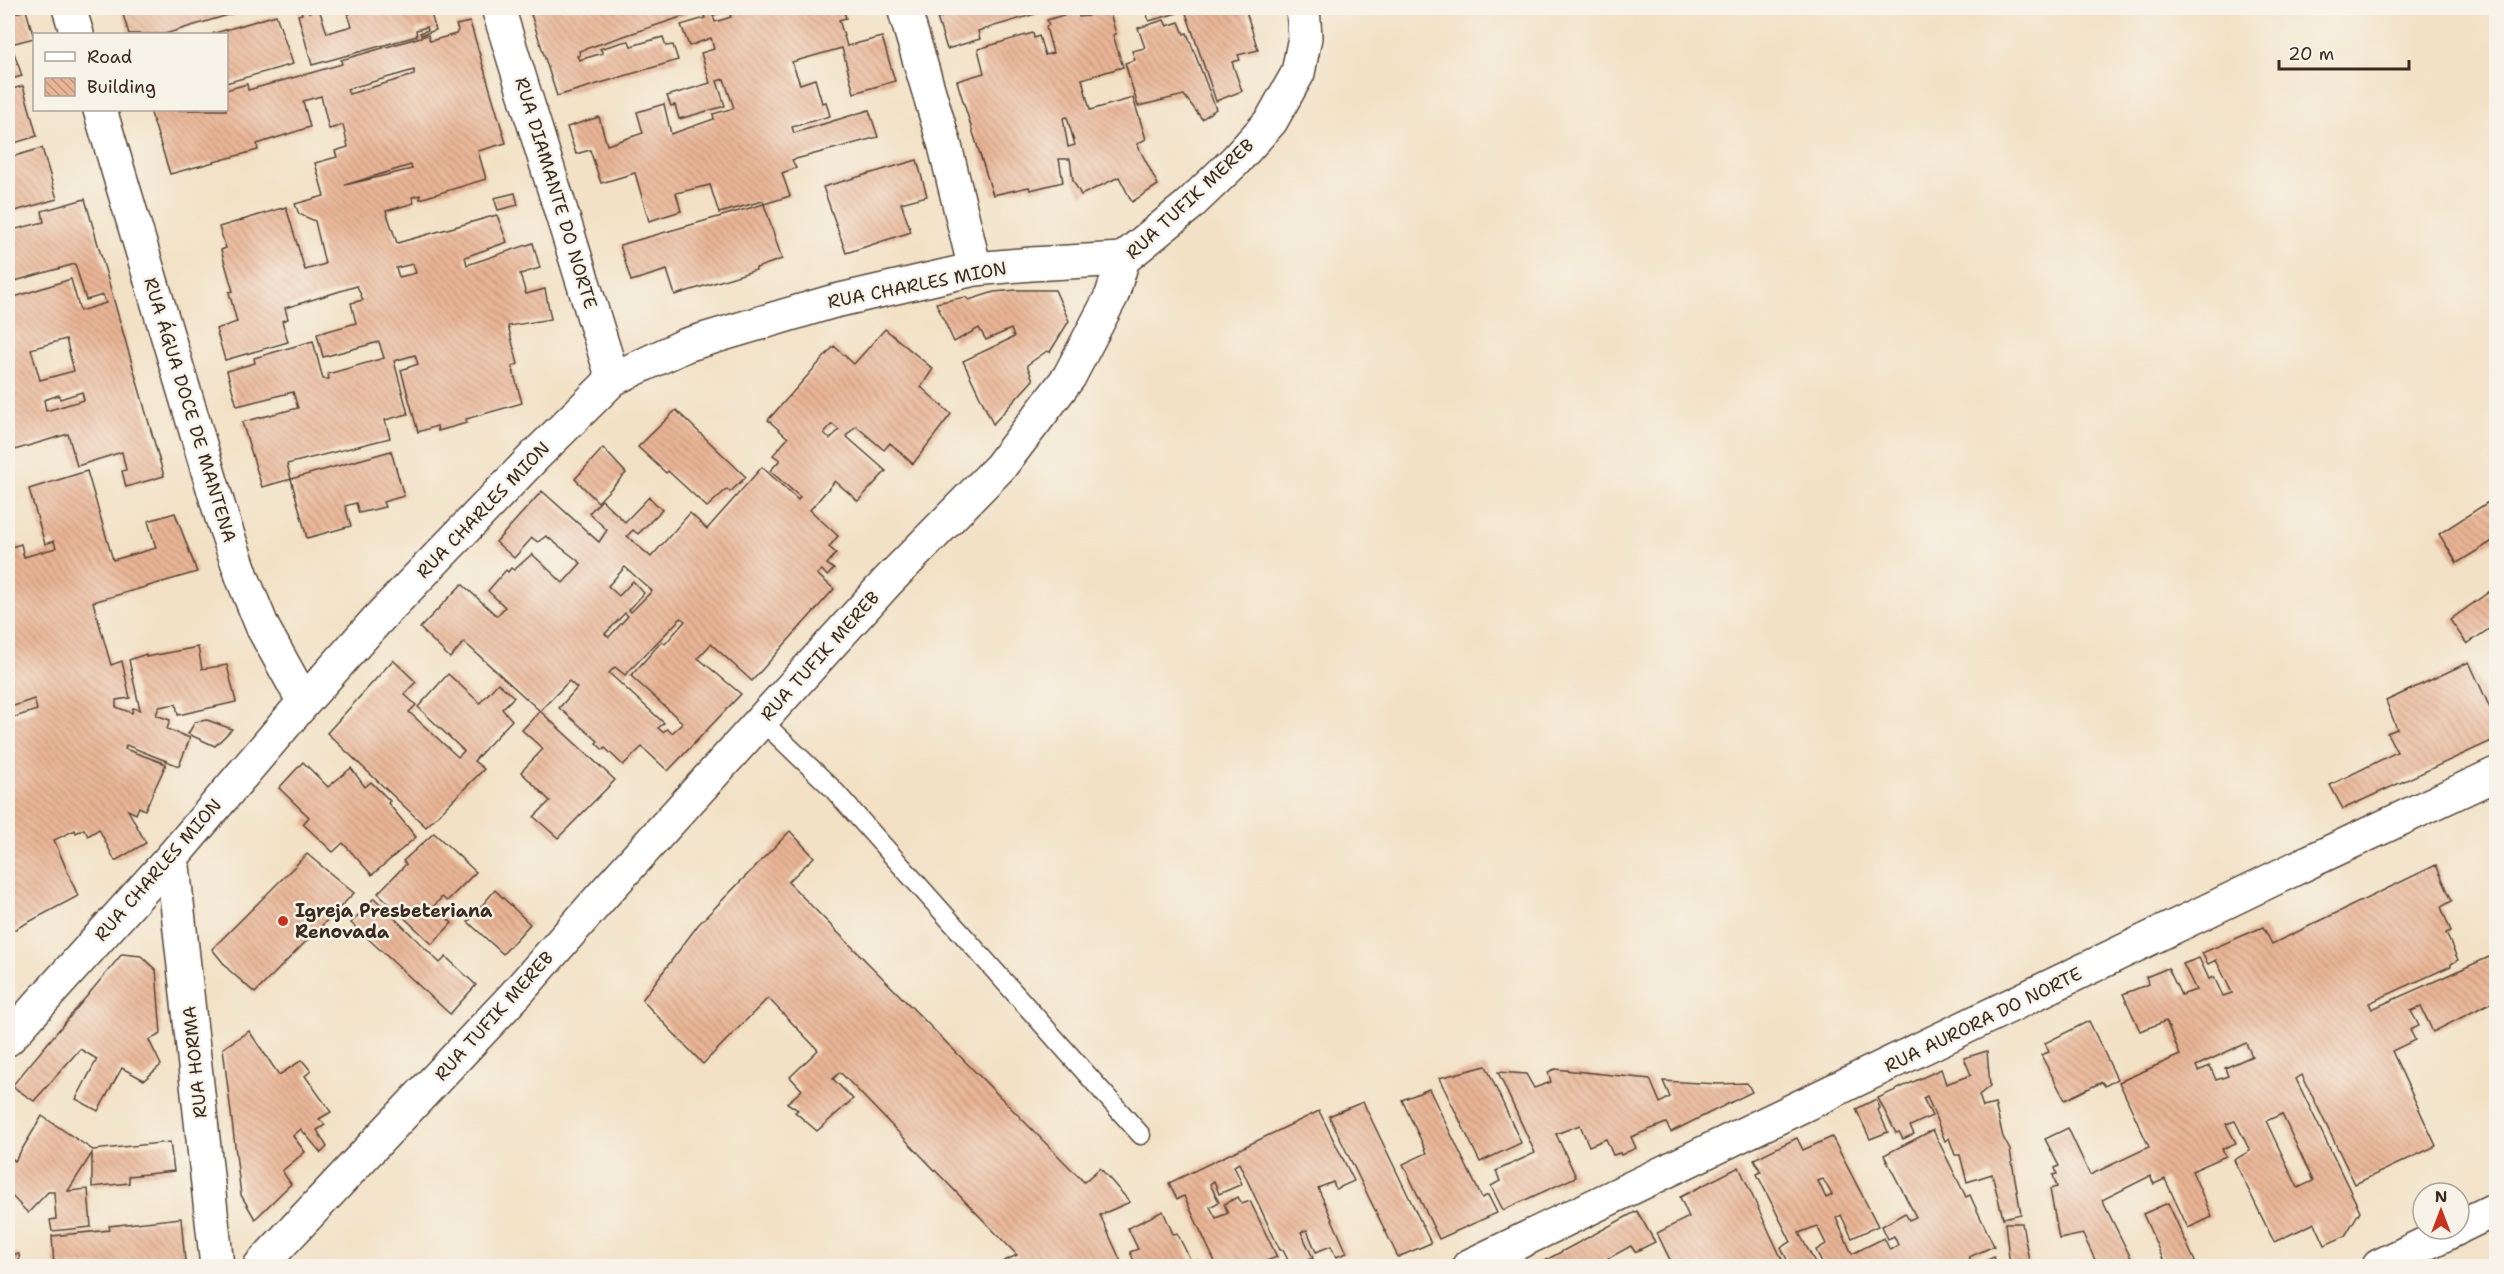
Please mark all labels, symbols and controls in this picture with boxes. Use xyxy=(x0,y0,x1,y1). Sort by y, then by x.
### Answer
legend xyxy=(33,33,228,111)
scale bar xyxy=(2279,33,2410,71)
text: 20 m xyxy=(2288,42,2334,66)
text: Road xyxy=(87,45,132,69)
street label: RUA DIAMANTE DO NORTE xyxy=(509,74,603,312)
text: Building xyxy=(87,75,156,99)
street label: RUA TUFIK MEREB xyxy=(1121,133,1259,265)
street label: RUA CHARLES MION xyxy=(825,256,1009,314)
street label: RUA ÁGUA DOCE DE MANTENA xyxy=(138,275,242,545)
street label: RUA CHARLES MION xyxy=(411,436,555,584)
street label: RUA TUFIK MEREB xyxy=(755,586,885,726)
street label: RUA CHARLES MION xyxy=(89,793,227,947)
place label: Igreja Presbeteriana Renovada xyxy=(295,899,493,944)
marker: Igreja Presbeteriana Renovada xyxy=(276,914,290,928)
street label: RUA TUFIK MEREB xyxy=(429,946,559,1086)
street label: RUA AURORA DO NORTE xyxy=(1880,962,2086,1078)
street label: RUA HORMA xyxy=(177,1005,213,1119)
north arrow xyxy=(2411,1181,2471,1241)
text: N xyxy=(2435,1186,2447,1207)

